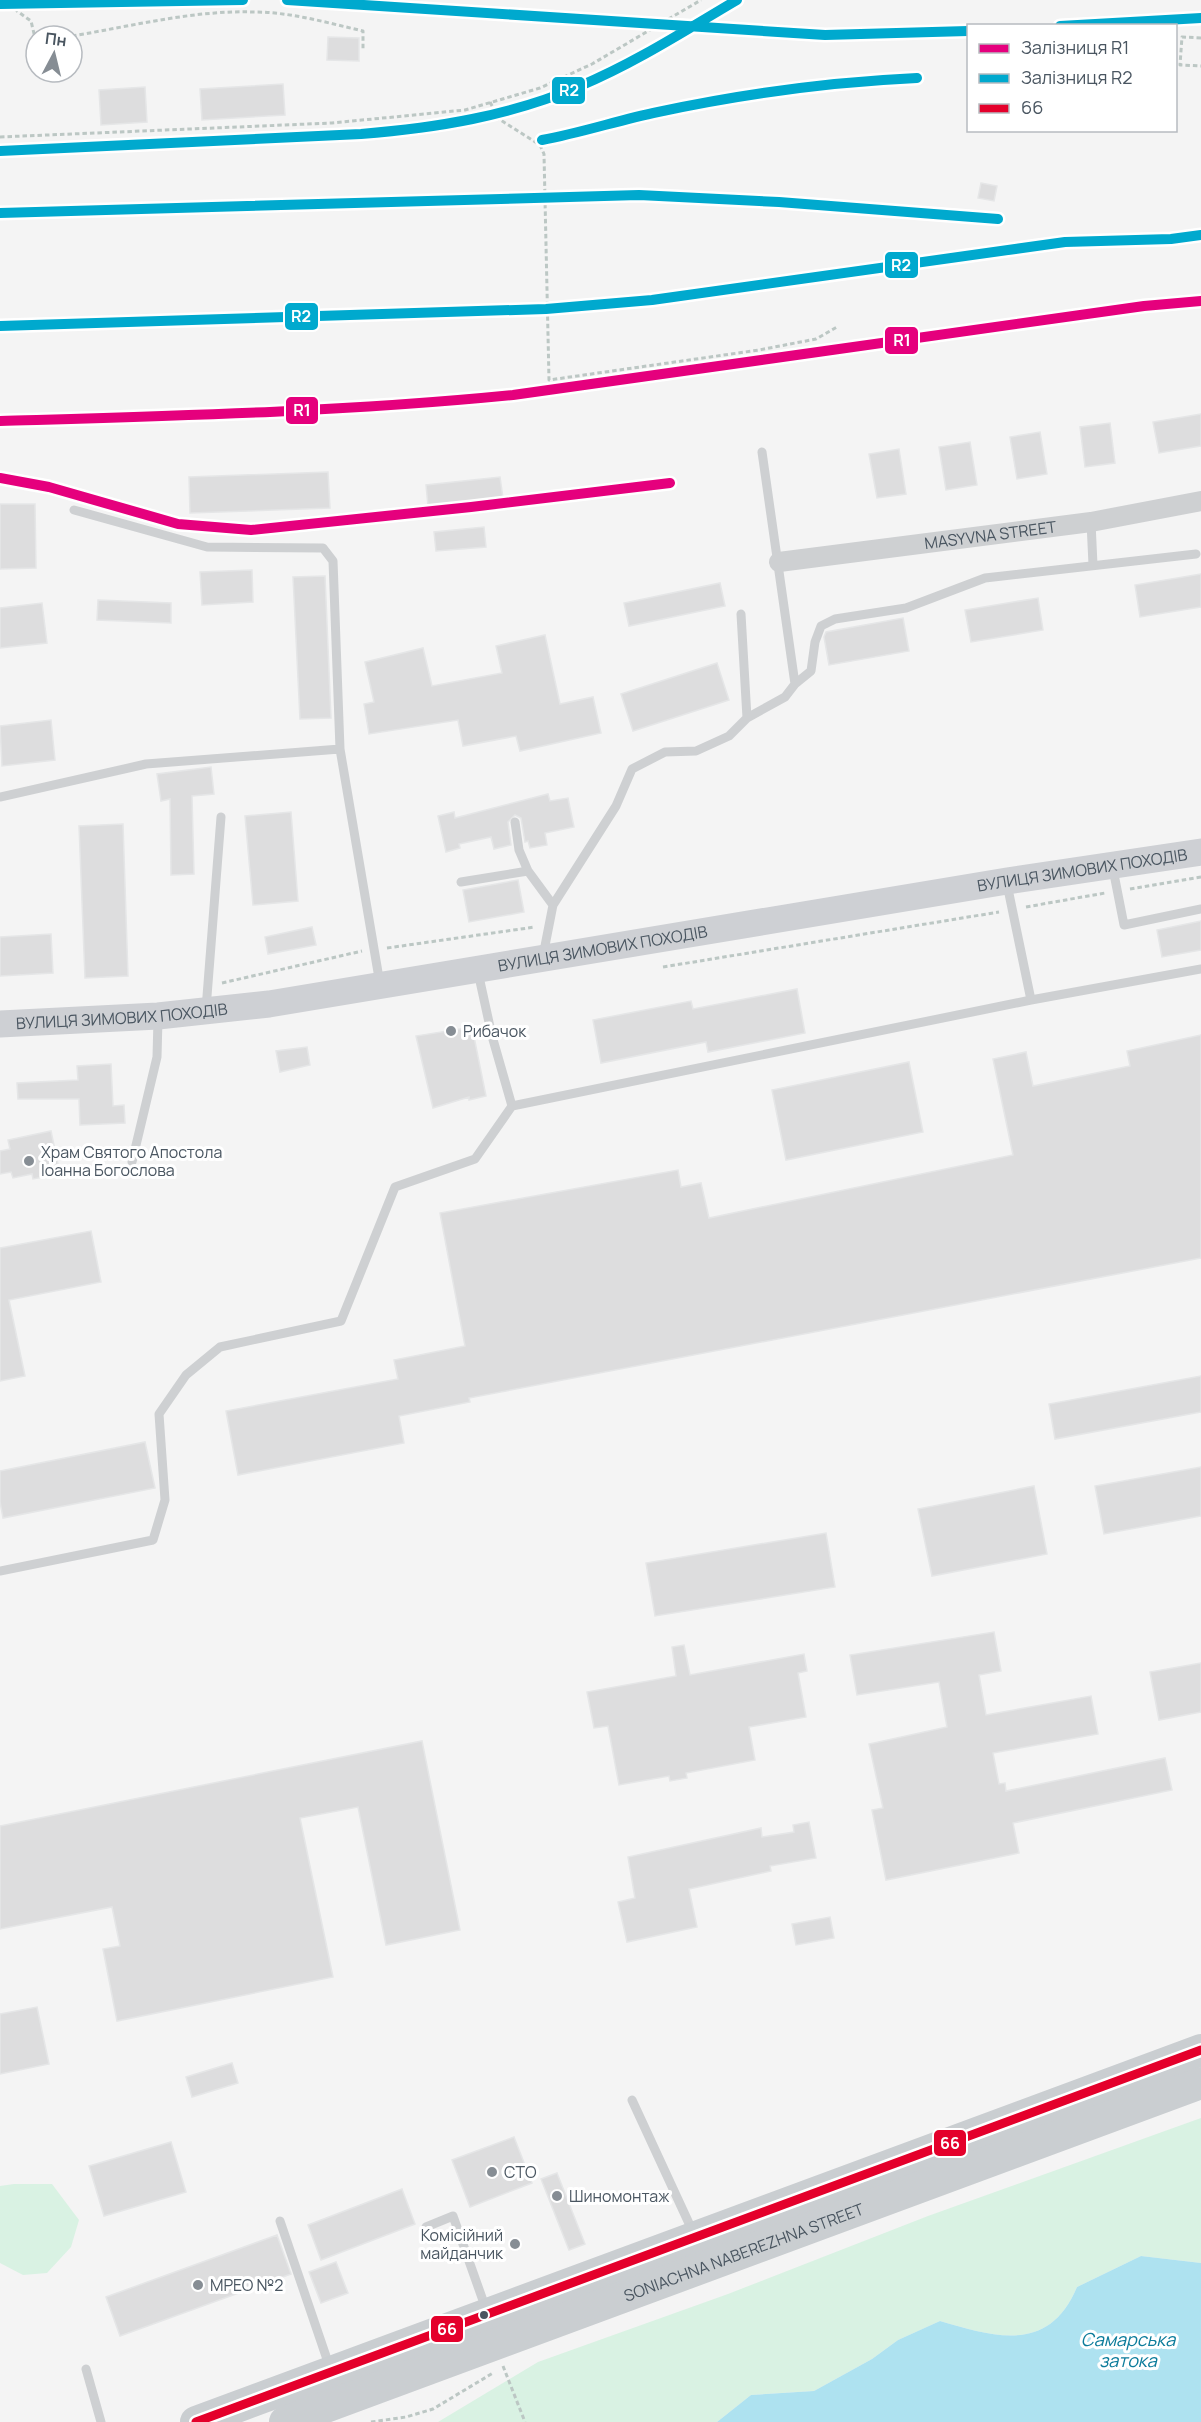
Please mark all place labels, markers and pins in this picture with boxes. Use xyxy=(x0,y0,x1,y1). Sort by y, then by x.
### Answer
place label: Рибачок xyxy=(463,1020,527,1042)
marker: Рибачок xyxy=(444,1024,458,1038)
place label: Храм Святого Апостола Іоанна Богослова xyxy=(41,1141,222,1181)
marker: Храм Святого Апостола Іоанна Богослова xyxy=(22,1154,36,1168)
place label: СТО xyxy=(504,2161,537,2183)
marker: СТО xyxy=(485,2165,499,2179)
place label: Шиномонтаж xyxy=(569,2185,670,2207)
marker: Шиномонтаж xyxy=(550,2189,564,2203)
place label: Комісійний майданчик xyxy=(420,2224,504,2264)
marker: Комісійний майданчик xyxy=(508,2237,522,2251)
place label: МРЕО №2 xyxy=(210,2274,283,2296)
marker: МРЕО №2 xyxy=(191,2278,205,2292)
unlabelled marker xyxy=(478,2309,490,2321)

